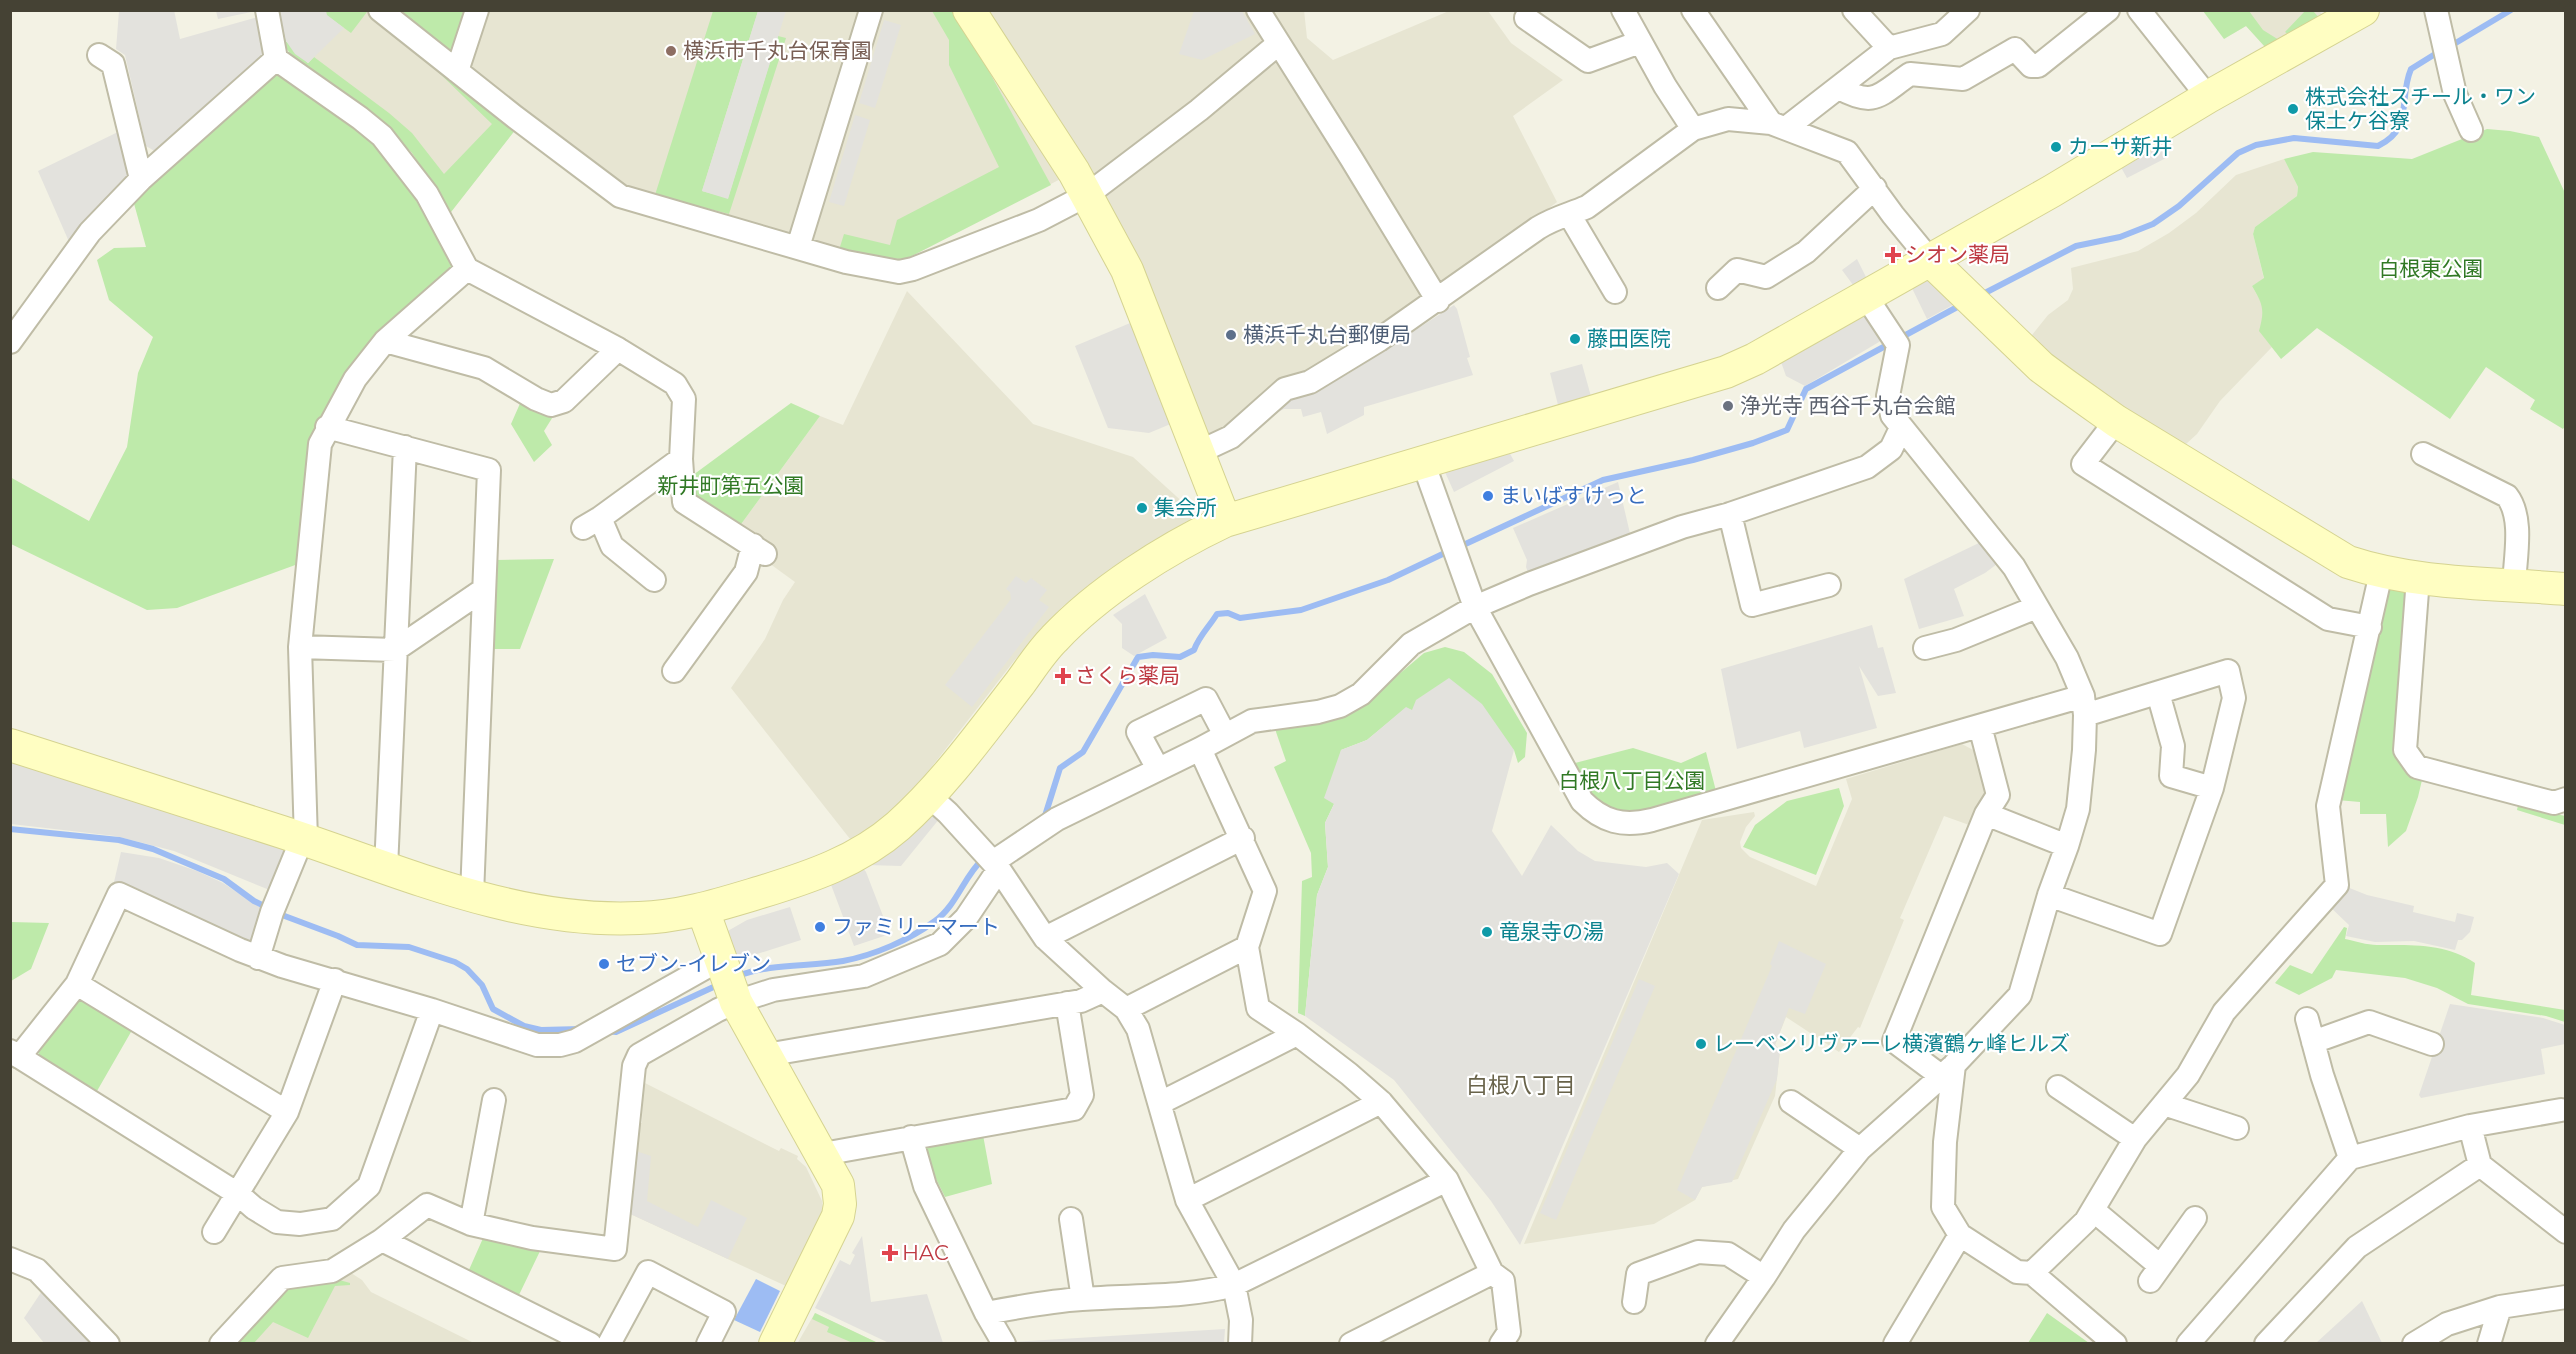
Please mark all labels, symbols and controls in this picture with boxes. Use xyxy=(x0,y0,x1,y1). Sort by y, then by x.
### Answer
place label: 横浜市千丸台保育園 xyxy=(683,38,872,63)
marker: 横浜市千丸台保育園 xyxy=(664,44,678,58)
place label: 株式会社スチール・ワン 保土ケ谷寮 xyxy=(2305,84,2536,133)
marker: 株式会社スチール・ワン 保土ケ谷寮 xyxy=(2286,102,2300,116)
place label: カーサ新井 xyxy=(2068,134,2173,159)
marker: カーサ新井 xyxy=(2049,140,2063,154)
place label: シオン薬局 xyxy=(1905,242,2010,267)
marker: シオン薬局 xyxy=(1886,248,1900,262)
park label: 白根東公園 xyxy=(2379,256,2484,281)
place label: 横浜千丸台郵便局 xyxy=(1243,322,1411,347)
place label: 藤田医院 xyxy=(1587,326,1671,351)
marker: 横浜千丸台郵便局 xyxy=(1224,328,1238,342)
marker: 藤田医院 xyxy=(1568,332,1582,346)
place label: 浄光寺 西谷千丸台会館 xyxy=(1740,393,1956,418)
marker: 浄光寺 西谷千丸台会館 xyxy=(1721,399,1735,413)
park label: 新井町第五公園 xyxy=(658,473,805,498)
place label: まいばすけっと xyxy=(1500,483,1647,508)
marker: まいばすけっと xyxy=(1481,489,1495,503)
place label: 集会所 xyxy=(1154,495,1217,520)
marker: 集会所 xyxy=(1135,501,1149,515)
place label: さくら薬局 xyxy=(1075,663,1180,688)
marker: さくら薬局 xyxy=(1056,669,1070,683)
park label: 白根八丁目公園 xyxy=(1559,768,1706,793)
place label: ファミリーマート xyxy=(832,914,1000,939)
place label: 竜泉寺の湯 xyxy=(1499,919,1604,944)
marker: ファミリーマート xyxy=(813,920,827,934)
marker: 竜泉寺の湯 xyxy=(1480,925,1494,939)
place label: セブン-イレブン xyxy=(616,951,771,976)
marker: セブン-イレブン xyxy=(597,957,611,971)
place label: レーベンリヴァーレ横濱鶴ヶ峰ヒルズ xyxy=(1713,1031,2070,1056)
marker: レーベンリヴァーレ横濱鶴ヶ峰ヒルズ xyxy=(1694,1037,1708,1051)
district label: 白根八丁目 xyxy=(1466,1072,1576,1099)
place label: HAC xyxy=(902,1240,949,1265)
marker: HAC xyxy=(883,1246,897,1260)

